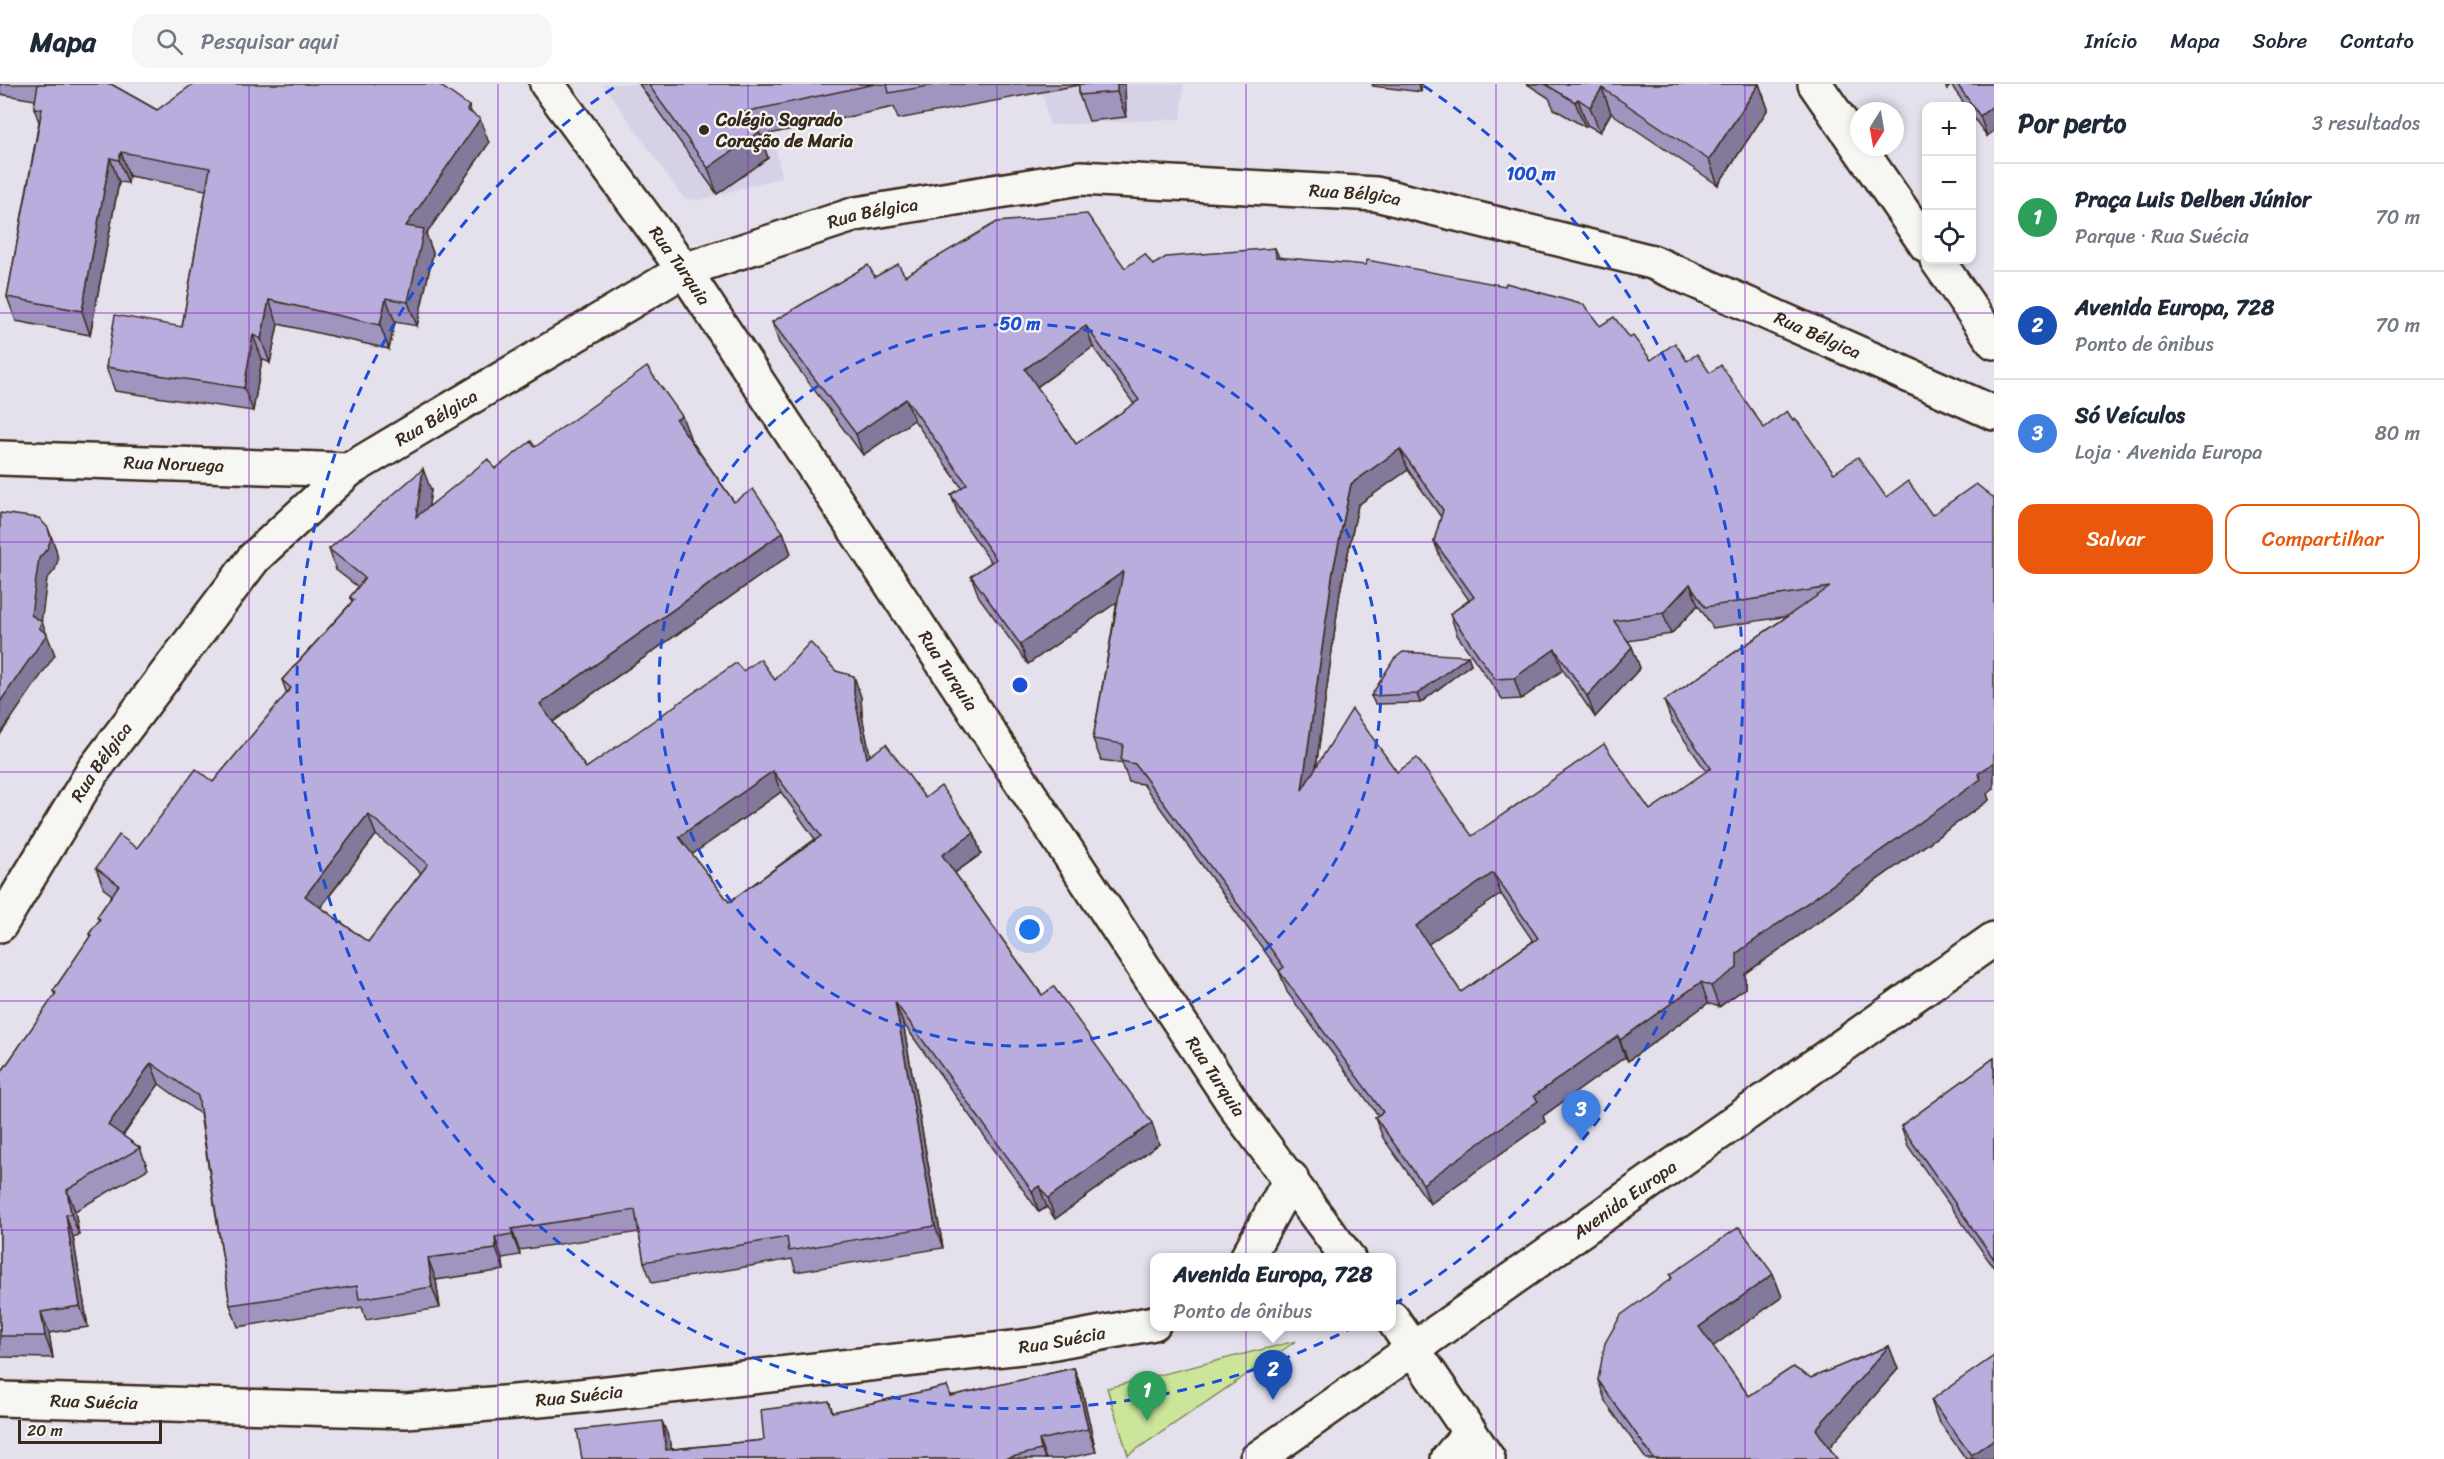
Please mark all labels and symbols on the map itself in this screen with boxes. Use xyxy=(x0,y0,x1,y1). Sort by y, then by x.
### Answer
north arrow xyxy=(1850,102,1904,156)
place label: Colégio Sagrado Coração de Maria xyxy=(715,104,853,157)
marker: Colégio Sagrado Coração de Maria xyxy=(697,123,711,137)
text: 100 m xyxy=(1507,158,1556,190)
street label: Rua Bélgica xyxy=(1308,174,1405,216)
street label: Rua Bélgica xyxy=(823,188,920,238)
street label: Rua Turquia xyxy=(640,219,719,312)
street label: Rua Bélgica xyxy=(1769,302,1866,368)
text: 50 m xyxy=(1000,308,1041,340)
street label: Rua Bélgica xyxy=(388,381,484,455)
street label: Rua Noruega xyxy=(123,446,225,482)
street label: Rua Turquia xyxy=(910,624,987,718)
centre of rings xyxy=(1010,675,1030,695)
street label: Rua Bélgica xyxy=(62,715,141,808)
your location xyxy=(1015,915,1044,944)
street label: Rua Turquia xyxy=(1177,1029,1254,1124)
pin: 3 xyxy=(1562,1090,1600,1140)
street label: Avenida Europa xyxy=(1565,1151,1684,1248)
street label: Rua Suécia xyxy=(1017,1316,1109,1363)
pin: 2 xyxy=(1254,1350,1292,1400)
pin: 1 xyxy=(1128,1372,1166,1421)
street label: Rua Suécia xyxy=(534,1375,625,1416)
street label: Rua Suécia xyxy=(50,1384,139,1419)
scale bar xyxy=(18,1417,162,1444)

